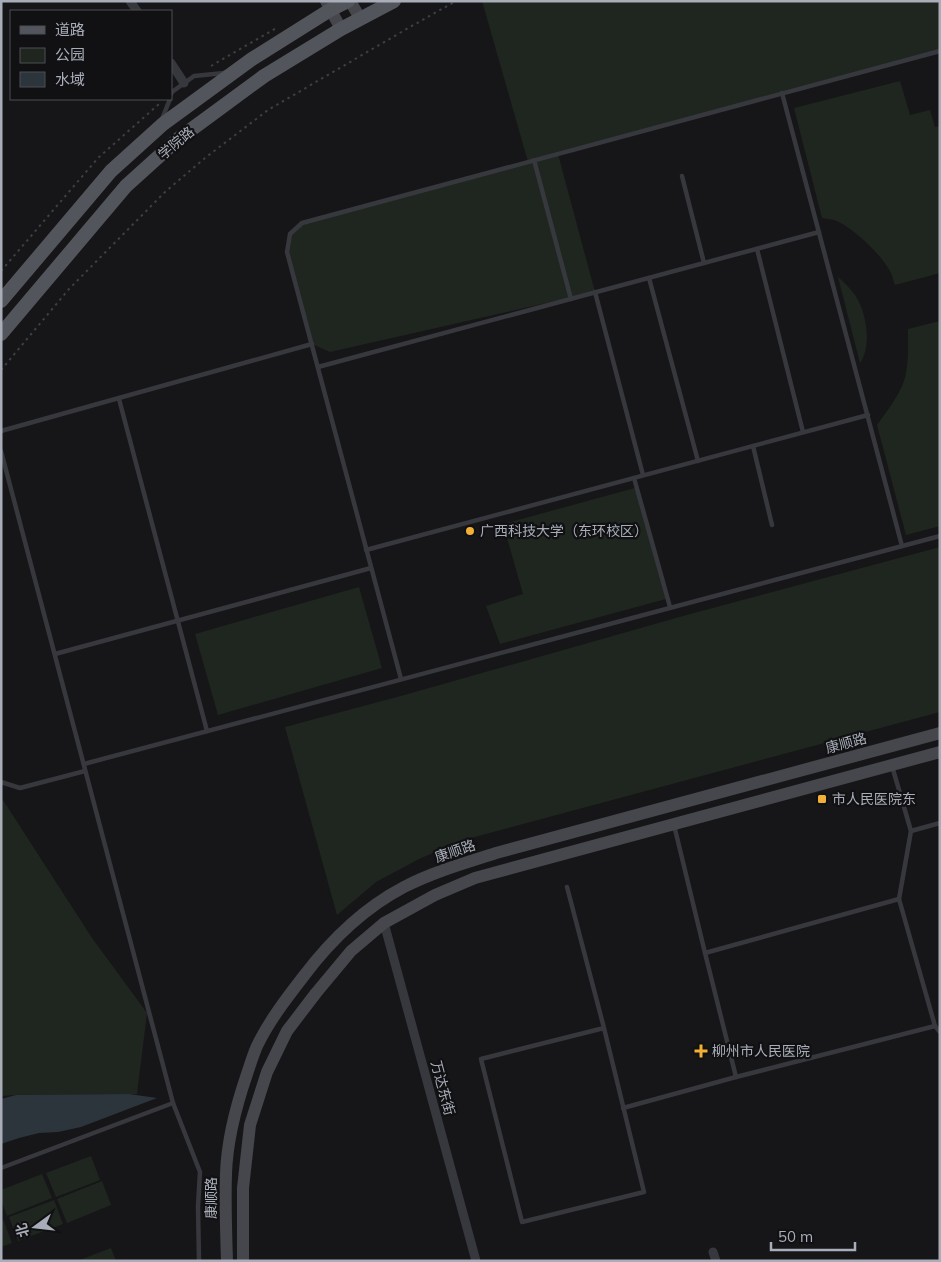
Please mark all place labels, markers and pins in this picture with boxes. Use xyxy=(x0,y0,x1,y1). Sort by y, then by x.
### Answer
place label: 广西科技大学（东环校区） xyxy=(480,522,648,540)
marker: 广西科技大学（东环校区） xyxy=(464,525,476,537)
place label: 市人民医院东 xyxy=(832,790,916,808)
marker: 市人民医院东 xyxy=(816,793,828,805)
place label: 柳州市人民医院 xyxy=(712,1042,810,1060)
marker: 柳州市人民医院 xyxy=(694,1044,708,1058)

